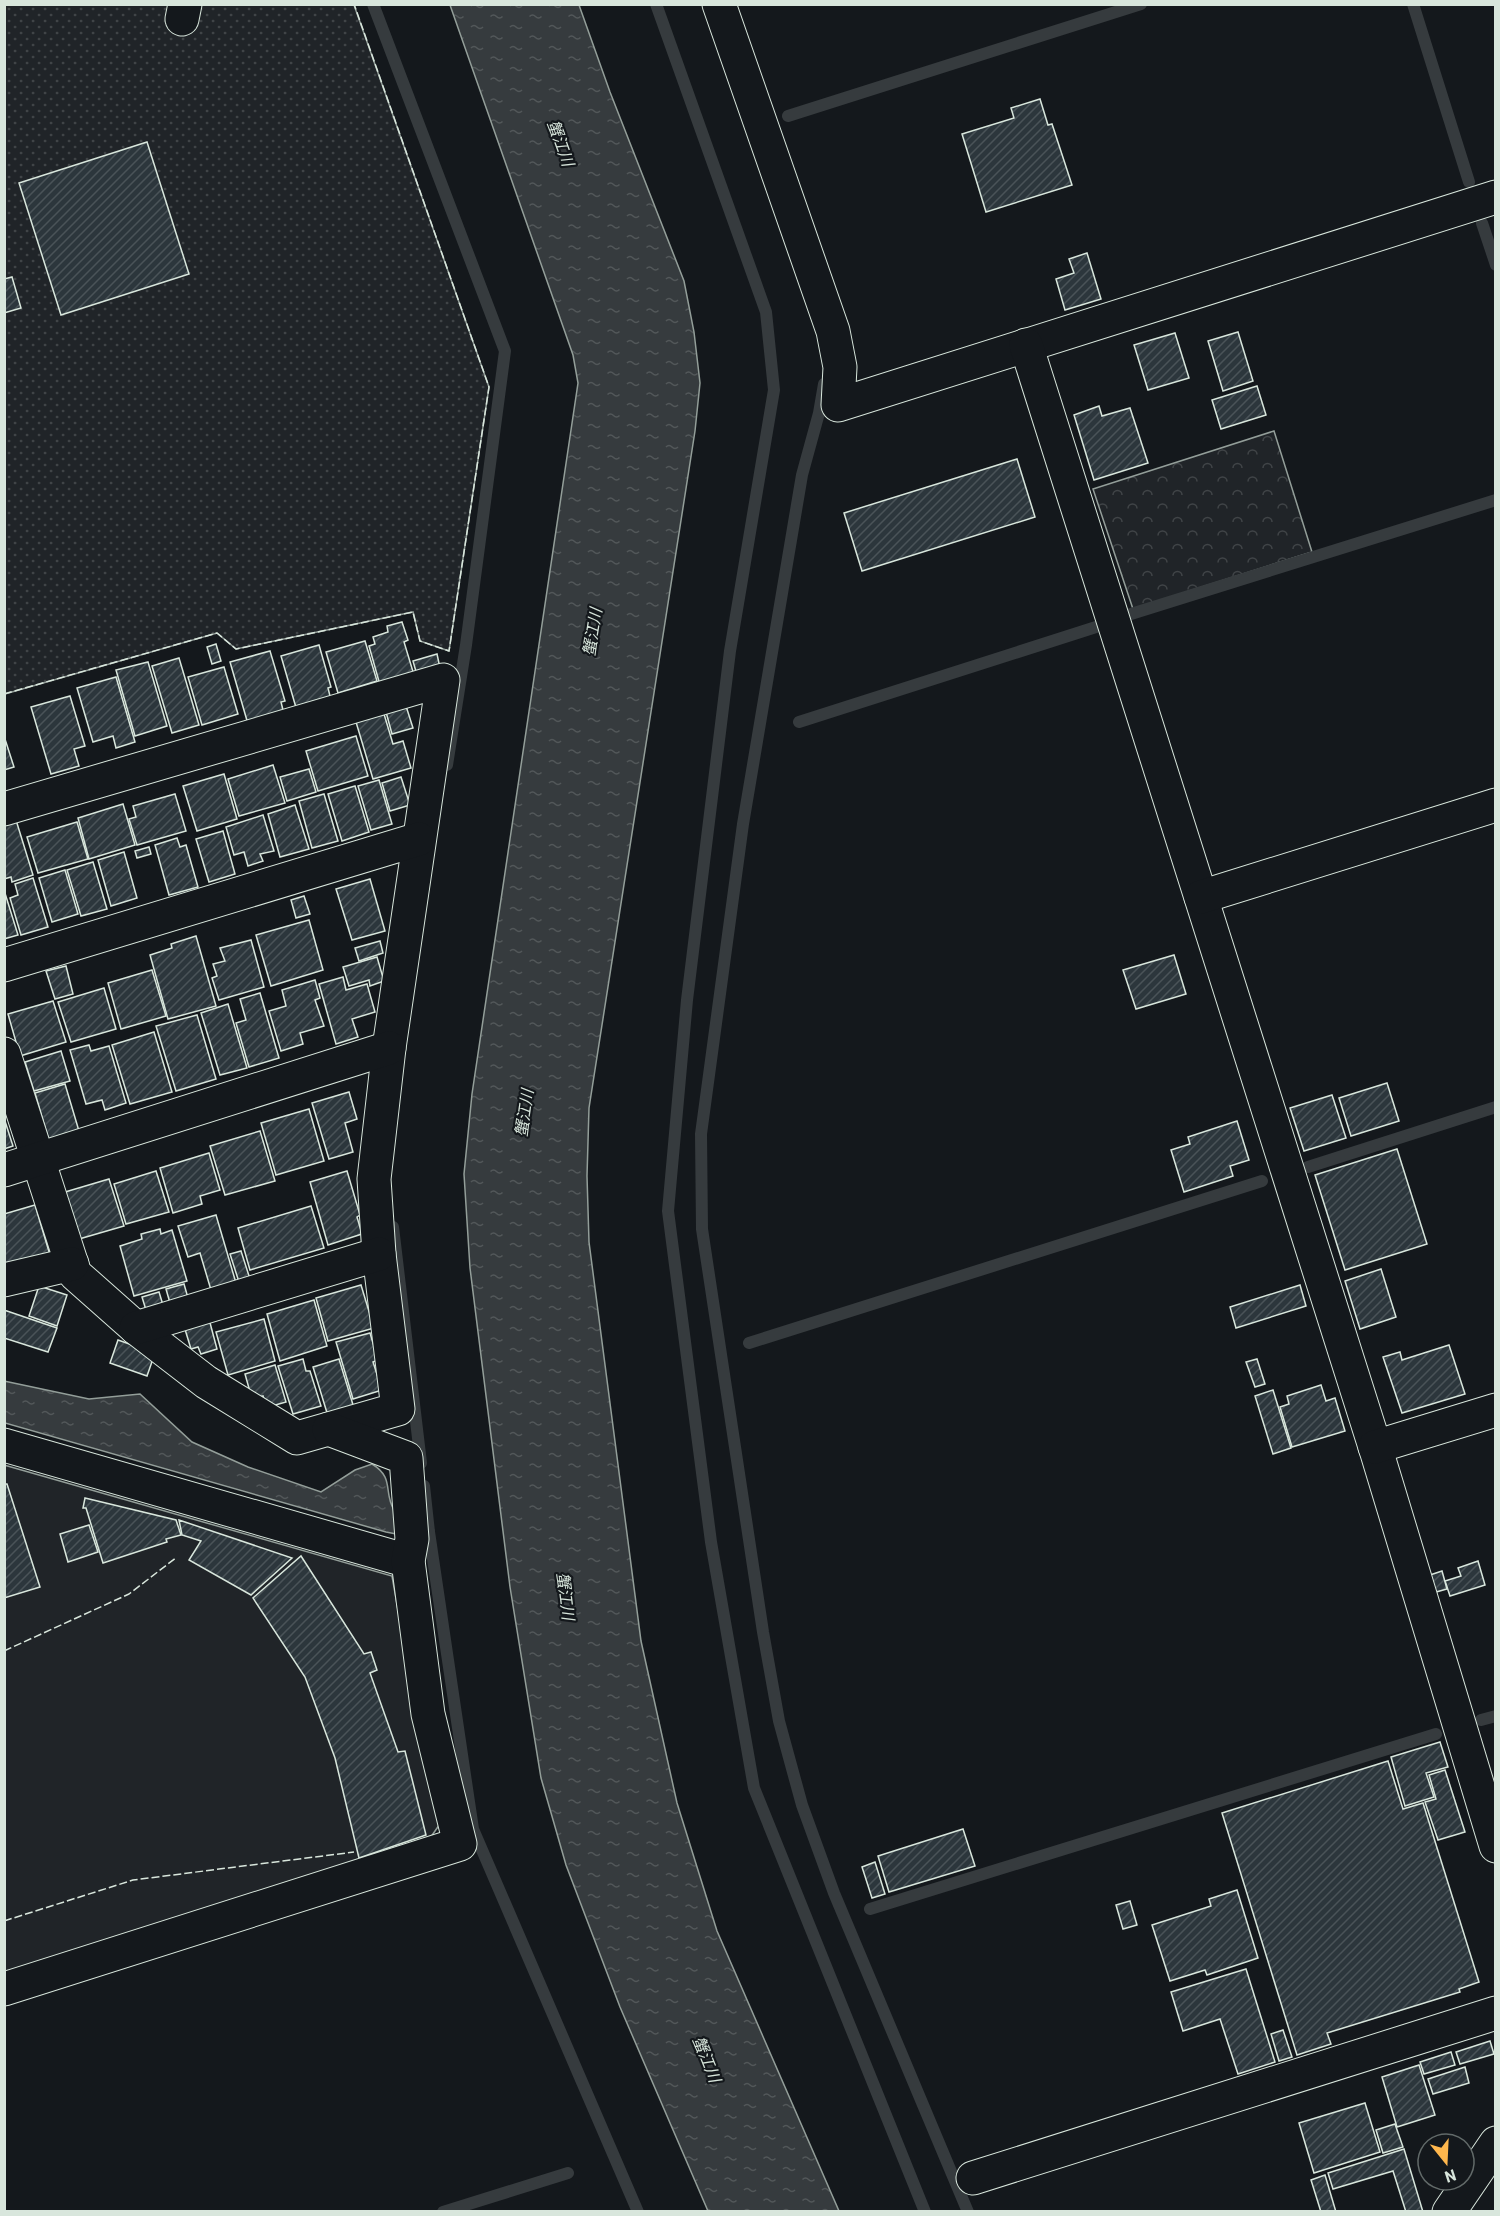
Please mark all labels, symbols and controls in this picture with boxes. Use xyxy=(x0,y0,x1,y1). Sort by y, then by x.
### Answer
water label: 蟹江川 xyxy=(544,117,579,171)
water label: 蟹江川 xyxy=(578,605,605,657)
water label: 蟹江川 xyxy=(511,1086,537,1138)
water label: 蟹江川 xyxy=(554,1571,579,1623)
water label: 蟹江川 xyxy=(690,2033,726,2086)
north arrow xyxy=(1416,2132,1476,2192)
text: N xyxy=(1443,2166,1459,2187)

